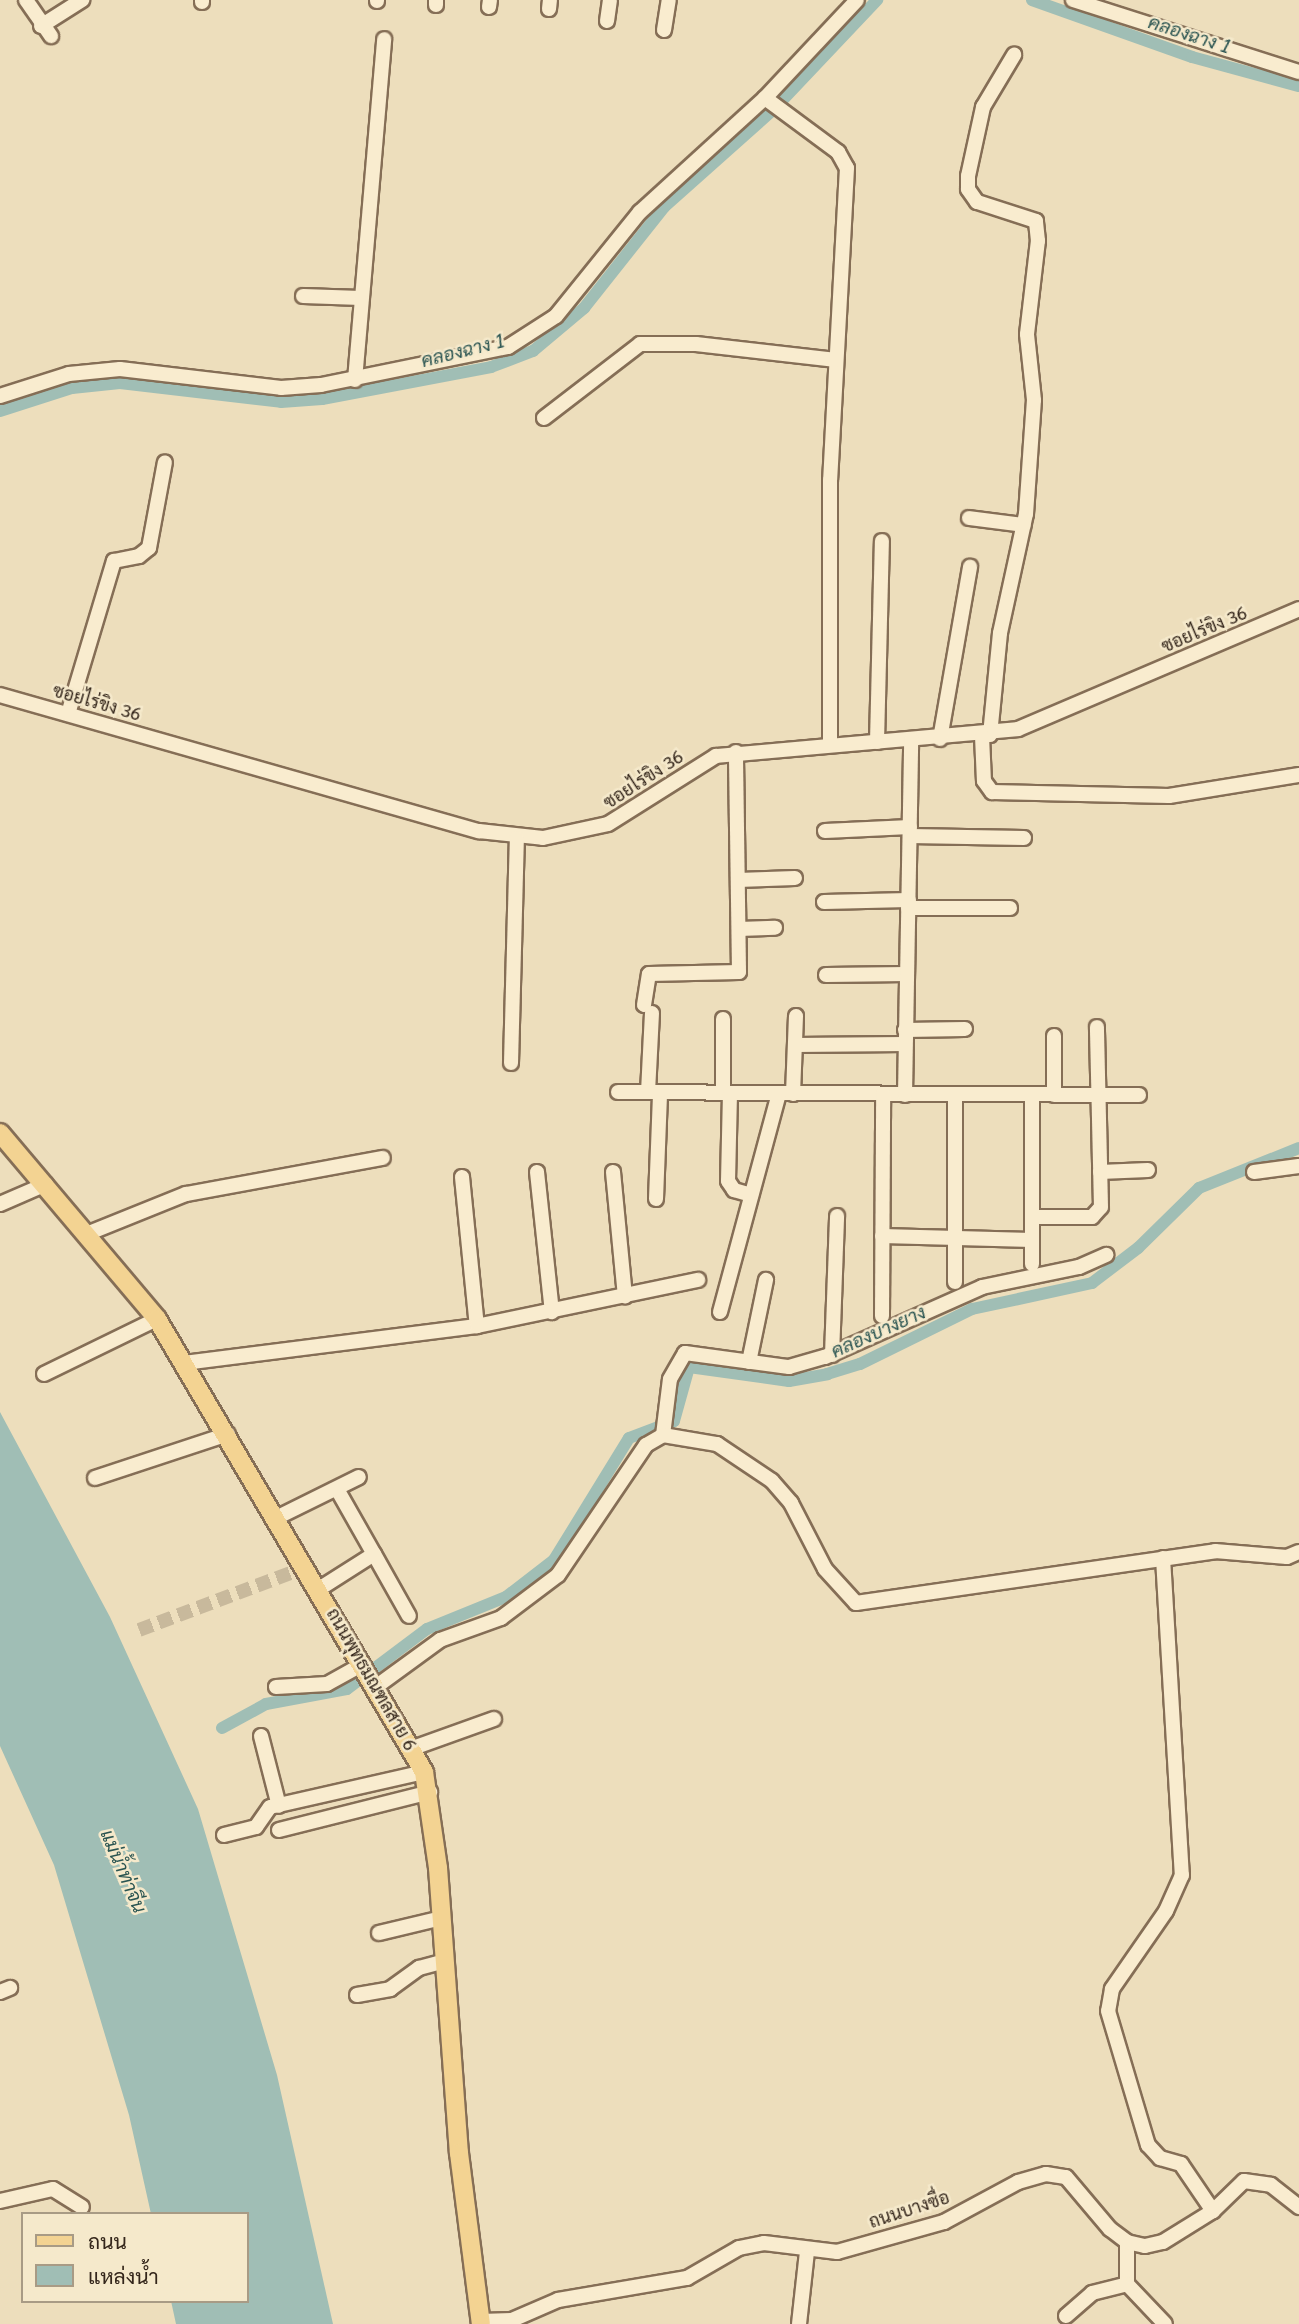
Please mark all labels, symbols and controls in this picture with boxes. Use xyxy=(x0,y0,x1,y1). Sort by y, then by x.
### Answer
water label: คลองฉาง 1 xyxy=(1146,10,1234,58)
water label: คลองฉาง 1 xyxy=(419,329,507,371)
street label: ซอยไร่ขิง 36 xyxy=(1158,601,1250,657)
street label: ซอยไร่ขิง 36 xyxy=(50,679,144,725)
street label: ซอยไร่ขิง 36 xyxy=(599,745,687,813)
water label: คลองบางยาง xyxy=(827,1300,929,1362)
street label: ถนนพุทธมณฑลสาย 6 xyxy=(322,1604,422,1754)
water label: แม่น้ำท่าจีน xyxy=(96,1826,152,1916)
street label: ถนนบางซื่อ xyxy=(866,2186,952,2232)
legend xyxy=(21,2212,248,2303)
text: ถนน xyxy=(88,2227,127,2254)
text: แหล่งน้ำ xyxy=(88,2262,159,2289)

